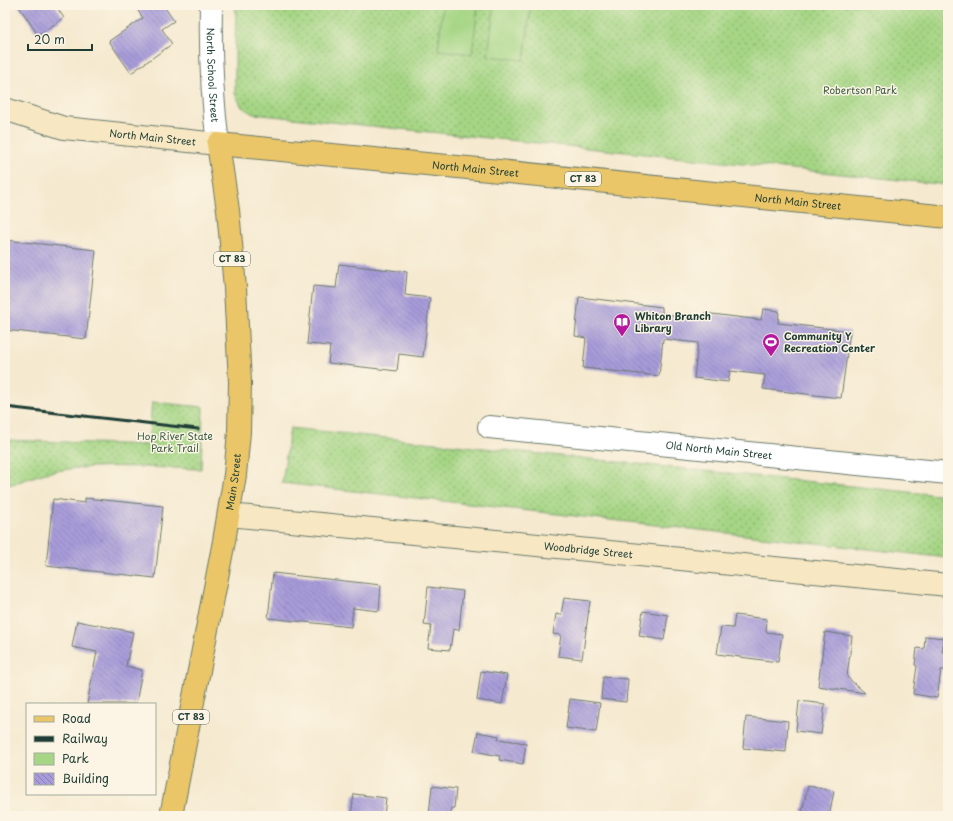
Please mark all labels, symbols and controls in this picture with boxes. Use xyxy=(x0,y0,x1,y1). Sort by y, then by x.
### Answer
scale bar xyxy=(28,26,92,52)
street label: North School Street xyxy=(204,28,223,123)
text: 20 m xyxy=(34,30,65,48)
park label: Robertson Park xyxy=(823,82,897,97)
street label: North Main Street xyxy=(109,125,197,149)
street label: North Main Street xyxy=(432,157,520,180)
road number: CT 83 xyxy=(565,172,601,186)
street label: North Main Street xyxy=(754,189,842,213)
road number: CT 83 xyxy=(214,252,250,266)
place label: Whiton Branch Library xyxy=(635,308,711,335)
library icon: Whiton Branch Library xyxy=(612,312,632,337)
place label: Community Y Recreation Center xyxy=(784,328,876,355)
sports icon: Community Y Recreation Center xyxy=(761,332,781,357)
park label: Hop River State Park Trail xyxy=(137,428,213,455)
street label: Old North Main Street xyxy=(665,437,773,462)
street label: Main Street xyxy=(221,453,244,511)
street label: Woodbridge Street xyxy=(543,538,634,561)
legend xyxy=(26,703,156,795)
text: Road xyxy=(62,709,91,727)
road number: CT 83 xyxy=(173,710,209,724)
text: Railway xyxy=(62,729,108,747)
text: Park xyxy=(62,749,89,767)
text: Building xyxy=(62,769,109,787)

